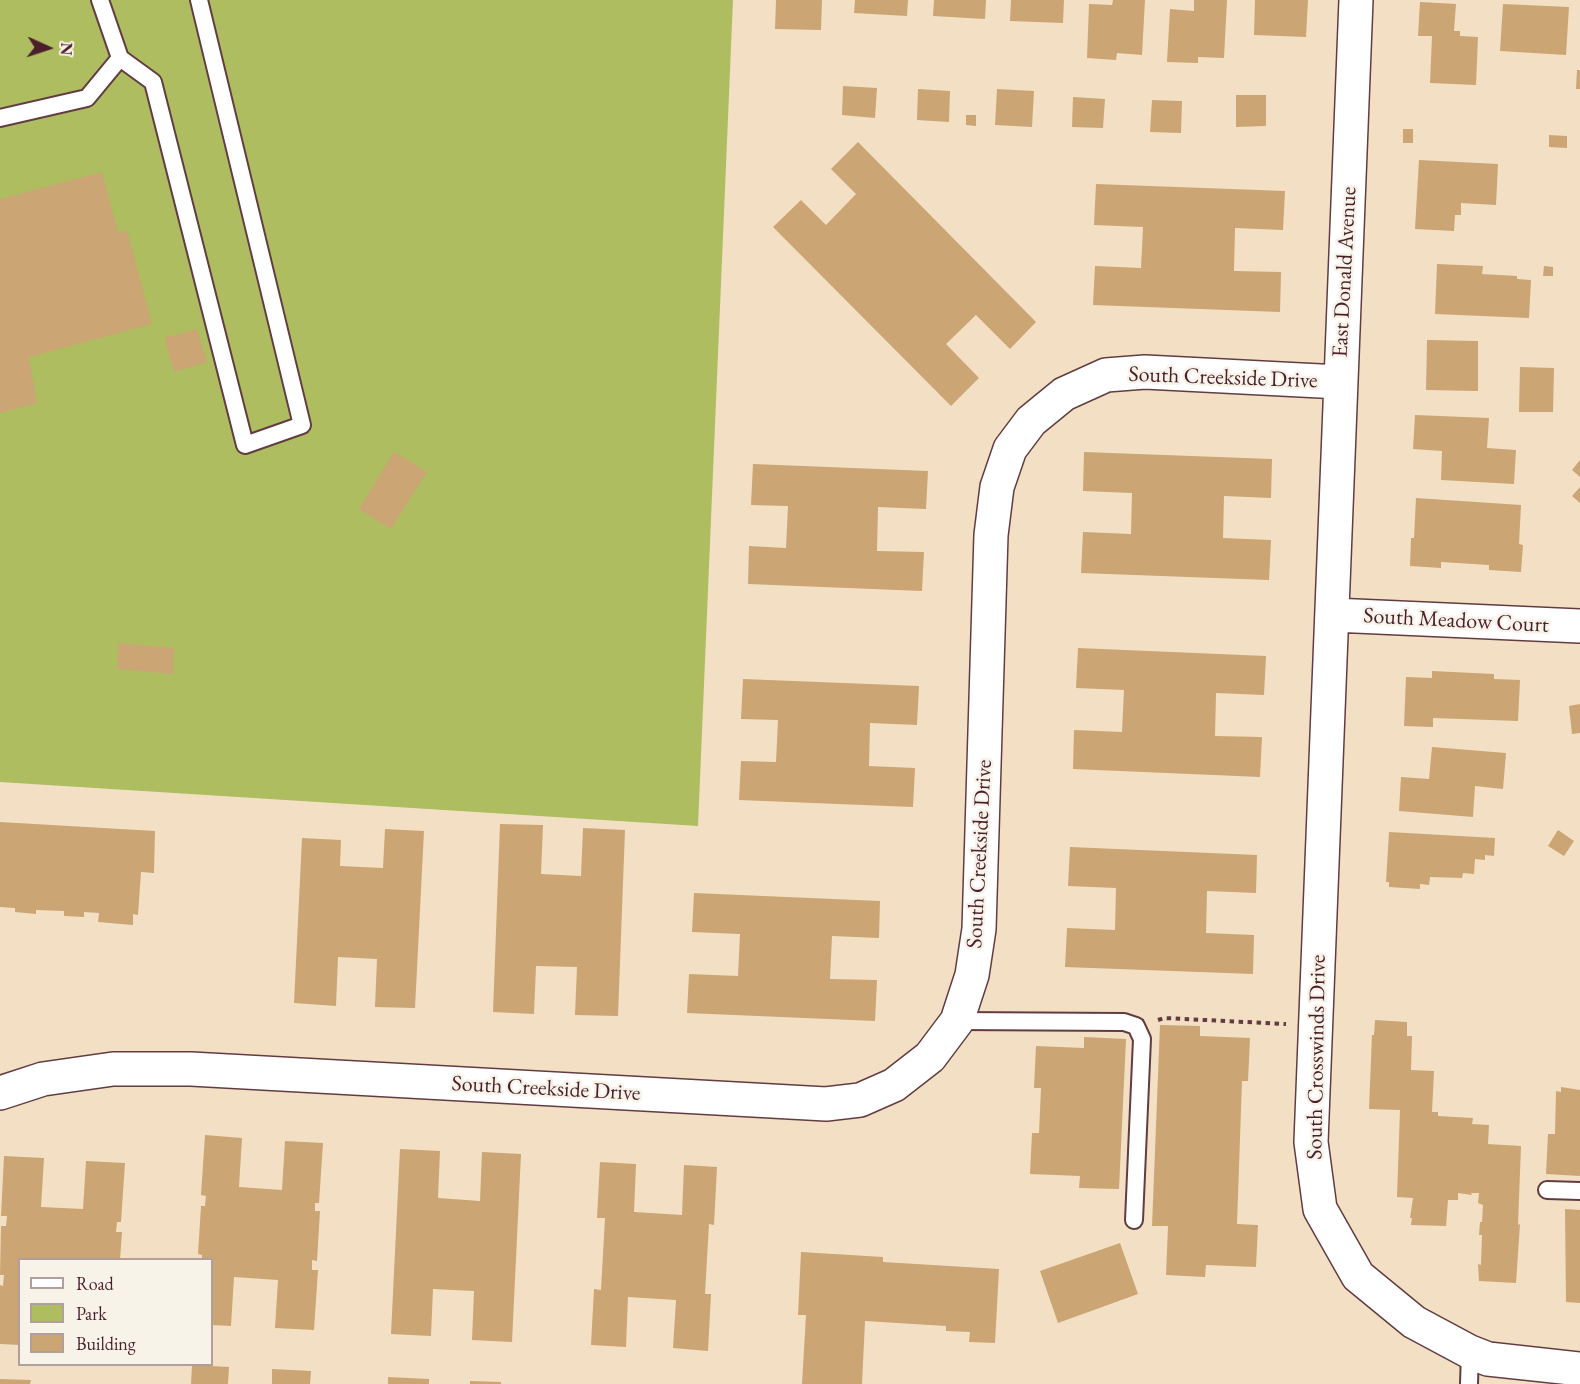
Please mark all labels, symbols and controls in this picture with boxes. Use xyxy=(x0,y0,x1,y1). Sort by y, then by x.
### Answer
north arrow xyxy=(18,18,78,78)
text: N xyxy=(56,42,77,56)
street label: East Donald Avenue xyxy=(1327,186,1363,358)
street label: South Creekside Drive xyxy=(1128,362,1318,394)
street label: South Meadow Court xyxy=(1363,603,1549,639)
street label: South Creekside Drive xyxy=(962,759,998,949)
street label: South Crosswinds Drive xyxy=(1302,954,1332,1160)
street label: South Creekside Drive xyxy=(451,1071,641,1107)
legend xyxy=(18,1258,213,1366)
text: Road xyxy=(76,1272,114,1295)
text: Park xyxy=(76,1302,107,1325)
text: Building xyxy=(76,1332,136,1355)

